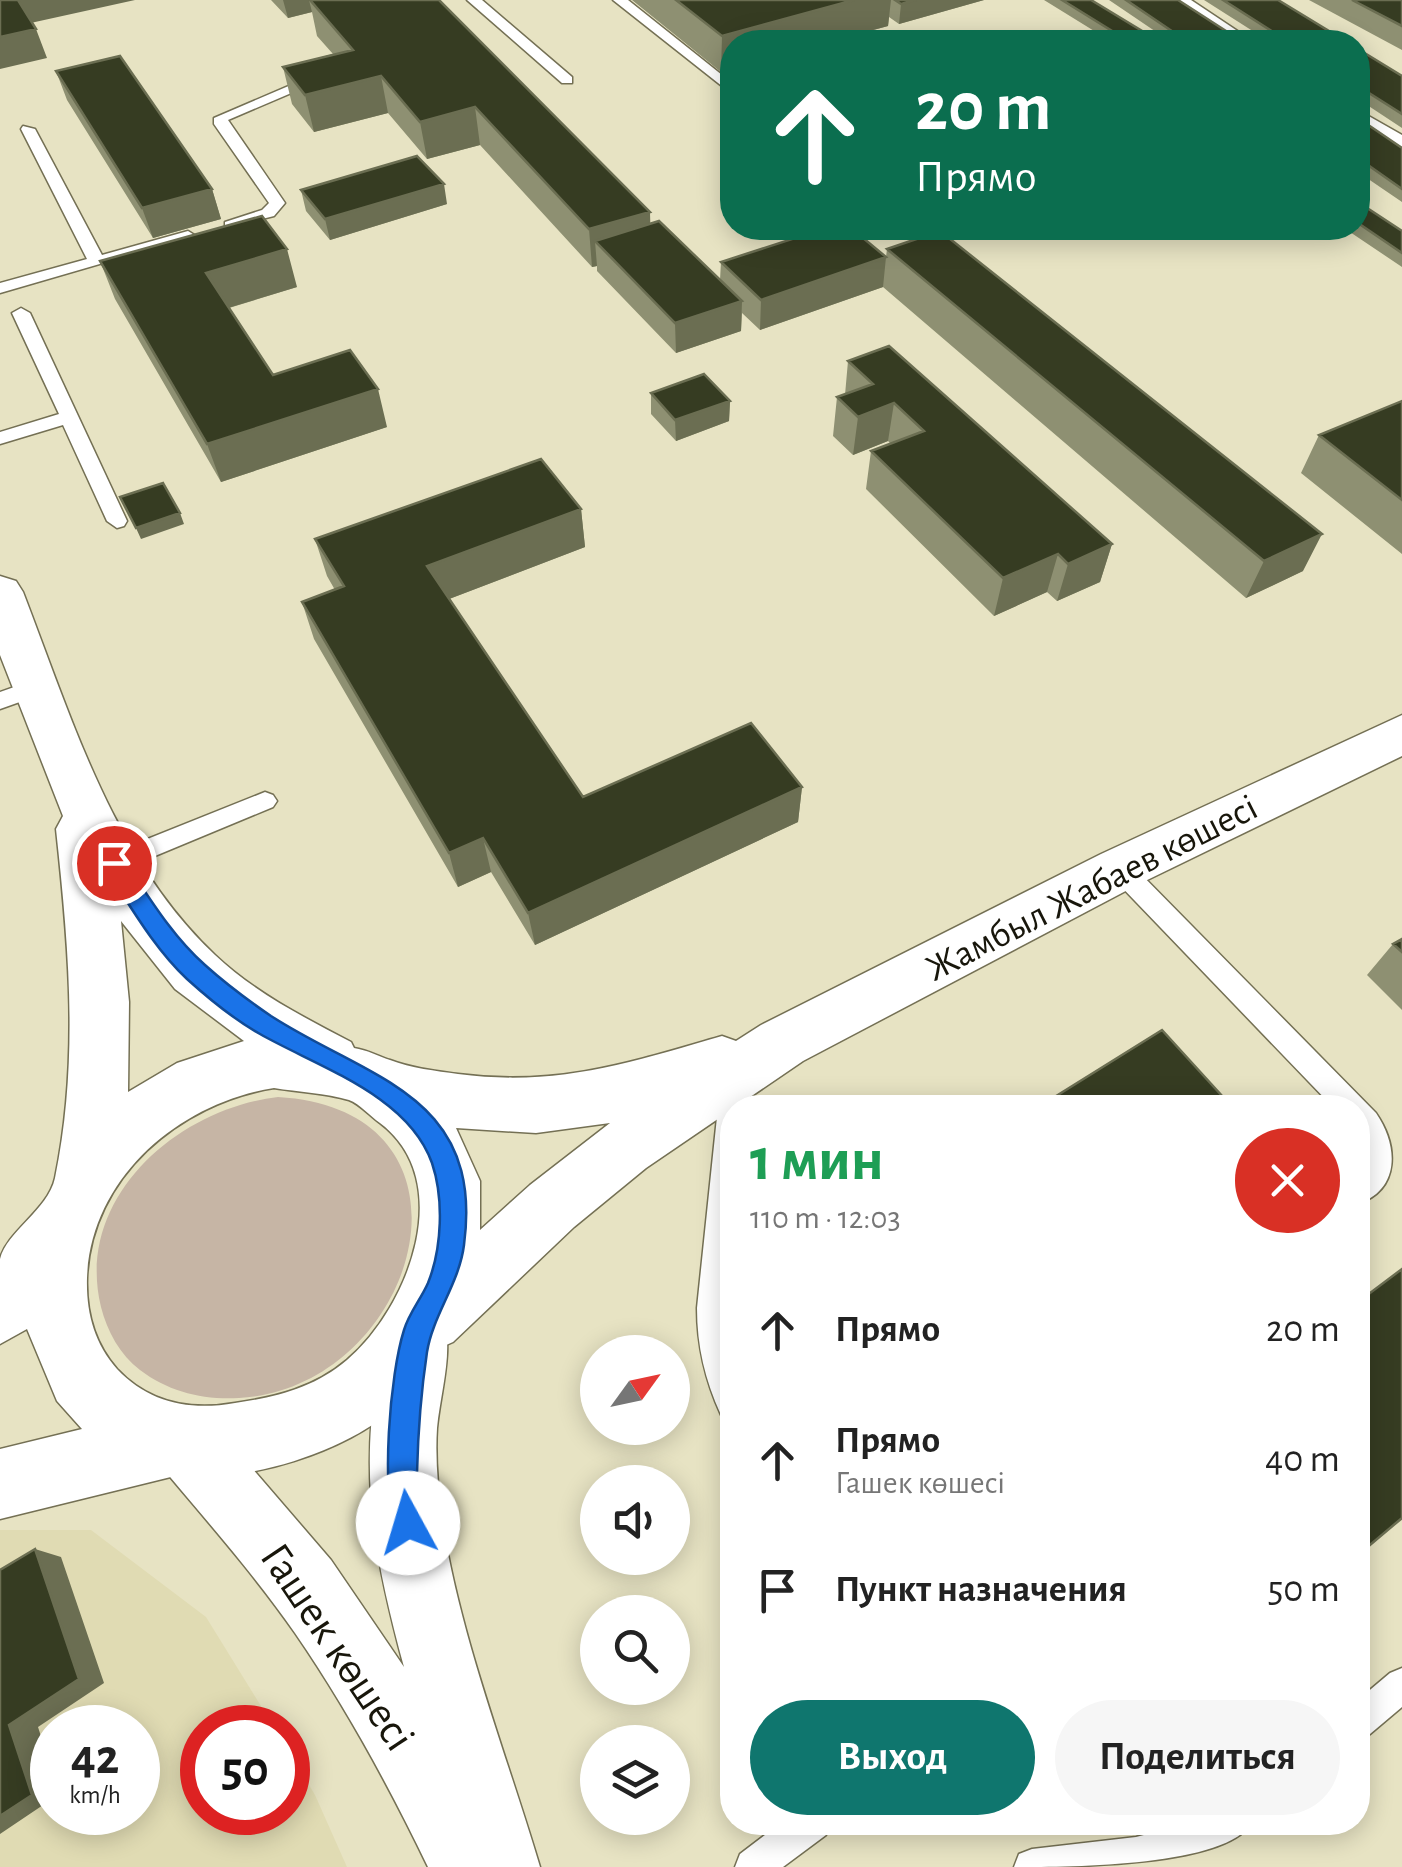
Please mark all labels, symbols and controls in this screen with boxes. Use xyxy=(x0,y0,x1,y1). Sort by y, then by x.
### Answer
icon: ahead xyxy=(750,70,880,200)
text: 20 m xyxy=(915,73,1052,143)
text: Прямо xyxy=(915,155,1037,200)
street label: Жамбыл Жабаев көшесі xyxy=(920,789,1264,989)
pin xyxy=(72,821,157,906)
icon: arrive xyxy=(87,836,142,891)
button: close xyxy=(1235,1128,1340,1233)
text: 1 мин xyxy=(750,1131,884,1191)
text: 110 m · 12:03 xyxy=(750,1202,901,1234)
icon: ahead xyxy=(750,1303,805,1358)
text: Прямо xyxy=(835,1311,940,1349)
text: 20 m xyxy=(1266,1311,1340,1349)
north arrow xyxy=(580,1335,690,1445)
map controls xyxy=(580,1335,690,1835)
text: Прямо xyxy=(835,1422,940,1460)
icon: ahead xyxy=(750,1433,805,1488)
text: 40 m xyxy=(1265,1441,1340,1479)
button: sound xyxy=(580,1465,690,1575)
text: Гашек көшесі xyxy=(835,1467,1005,1499)
position arrow xyxy=(356,1471,460,1575)
street label: Гашек көшесі xyxy=(251,1536,422,1759)
icon: arrive xyxy=(750,1563,805,1618)
text: Пункт назначения xyxy=(835,1571,1127,1609)
text: 50 m xyxy=(1267,1571,1340,1609)
button: search xyxy=(580,1595,690,1705)
button: Выход xyxy=(750,1700,1035,1815)
button: Поделиться xyxy=(1055,1700,1340,1815)
speed limit sign: 50 xyxy=(180,1705,310,1835)
button: layers xyxy=(580,1725,690,1835)
text: 42 xyxy=(71,1733,119,1783)
text: km/h xyxy=(69,1783,121,1808)

